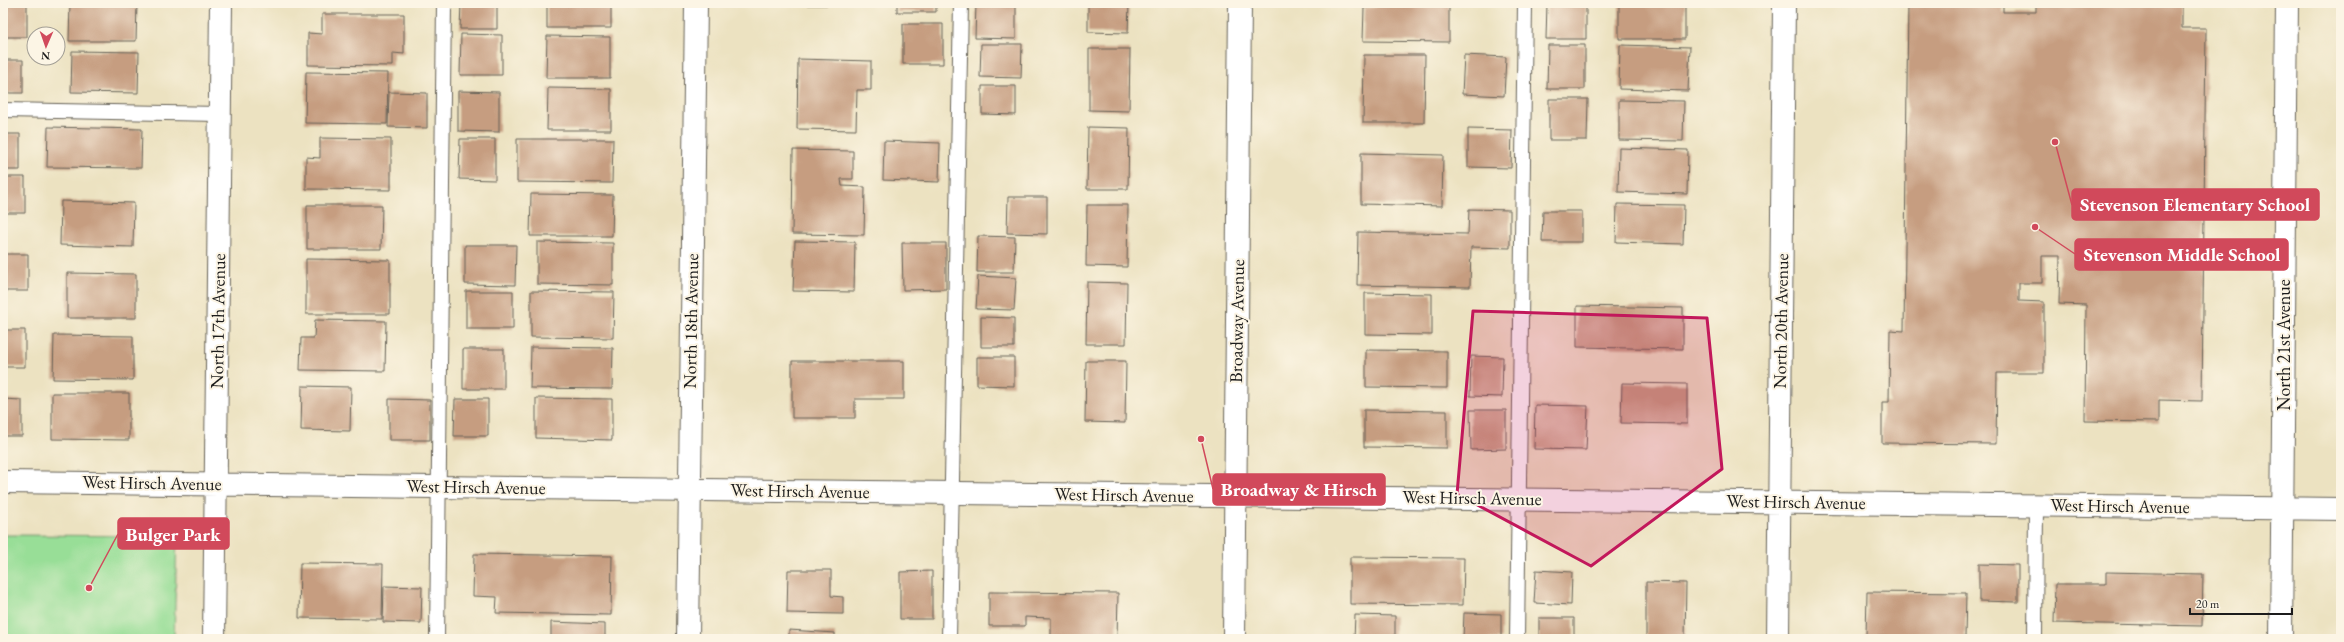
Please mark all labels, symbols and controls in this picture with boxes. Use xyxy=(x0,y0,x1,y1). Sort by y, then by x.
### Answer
north arrow xyxy=(26,26,66,66)
text: N xyxy=(41,49,50,63)
callout: Stevenson Elementary School xyxy=(2072,189,2319,220)
text: Stevenson Elementary School xyxy=(2080,192,2311,217)
callout: Stevenson Middle School xyxy=(2075,239,2288,270)
text: Stevenson Middle School xyxy=(2084,242,2281,267)
street label: North 17th Avenue xyxy=(205,253,230,389)
street label: North 18th Avenue xyxy=(678,253,703,389)
street label: North 20th Avenue xyxy=(1768,253,1793,389)
street label: Broadway Avenue xyxy=(1224,259,1249,383)
street label: North 21st Avenue xyxy=(2272,279,2295,411)
street label: West Hirsch Avenue xyxy=(82,470,222,495)
street label: West Hirsch Avenue xyxy=(406,474,546,499)
callout: Broadway & Hirsch xyxy=(1213,474,1385,505)
text: Broadway & Hirsch xyxy=(1221,477,1378,502)
street label: West Hirsch Avenue xyxy=(730,478,870,503)
street label: West Hirsch Avenue xyxy=(1054,482,1194,507)
street label: West Hirsch Avenue xyxy=(1402,485,1542,510)
street label: West Hirsch Avenue xyxy=(1726,489,1866,514)
street label: West Hirsch Avenue xyxy=(2050,493,2190,518)
callout: Bulger Park xyxy=(118,518,229,549)
text: Bulger Park xyxy=(125,522,221,547)
scale bar xyxy=(2190,590,2292,616)
text: 20 m xyxy=(2196,596,2220,612)

